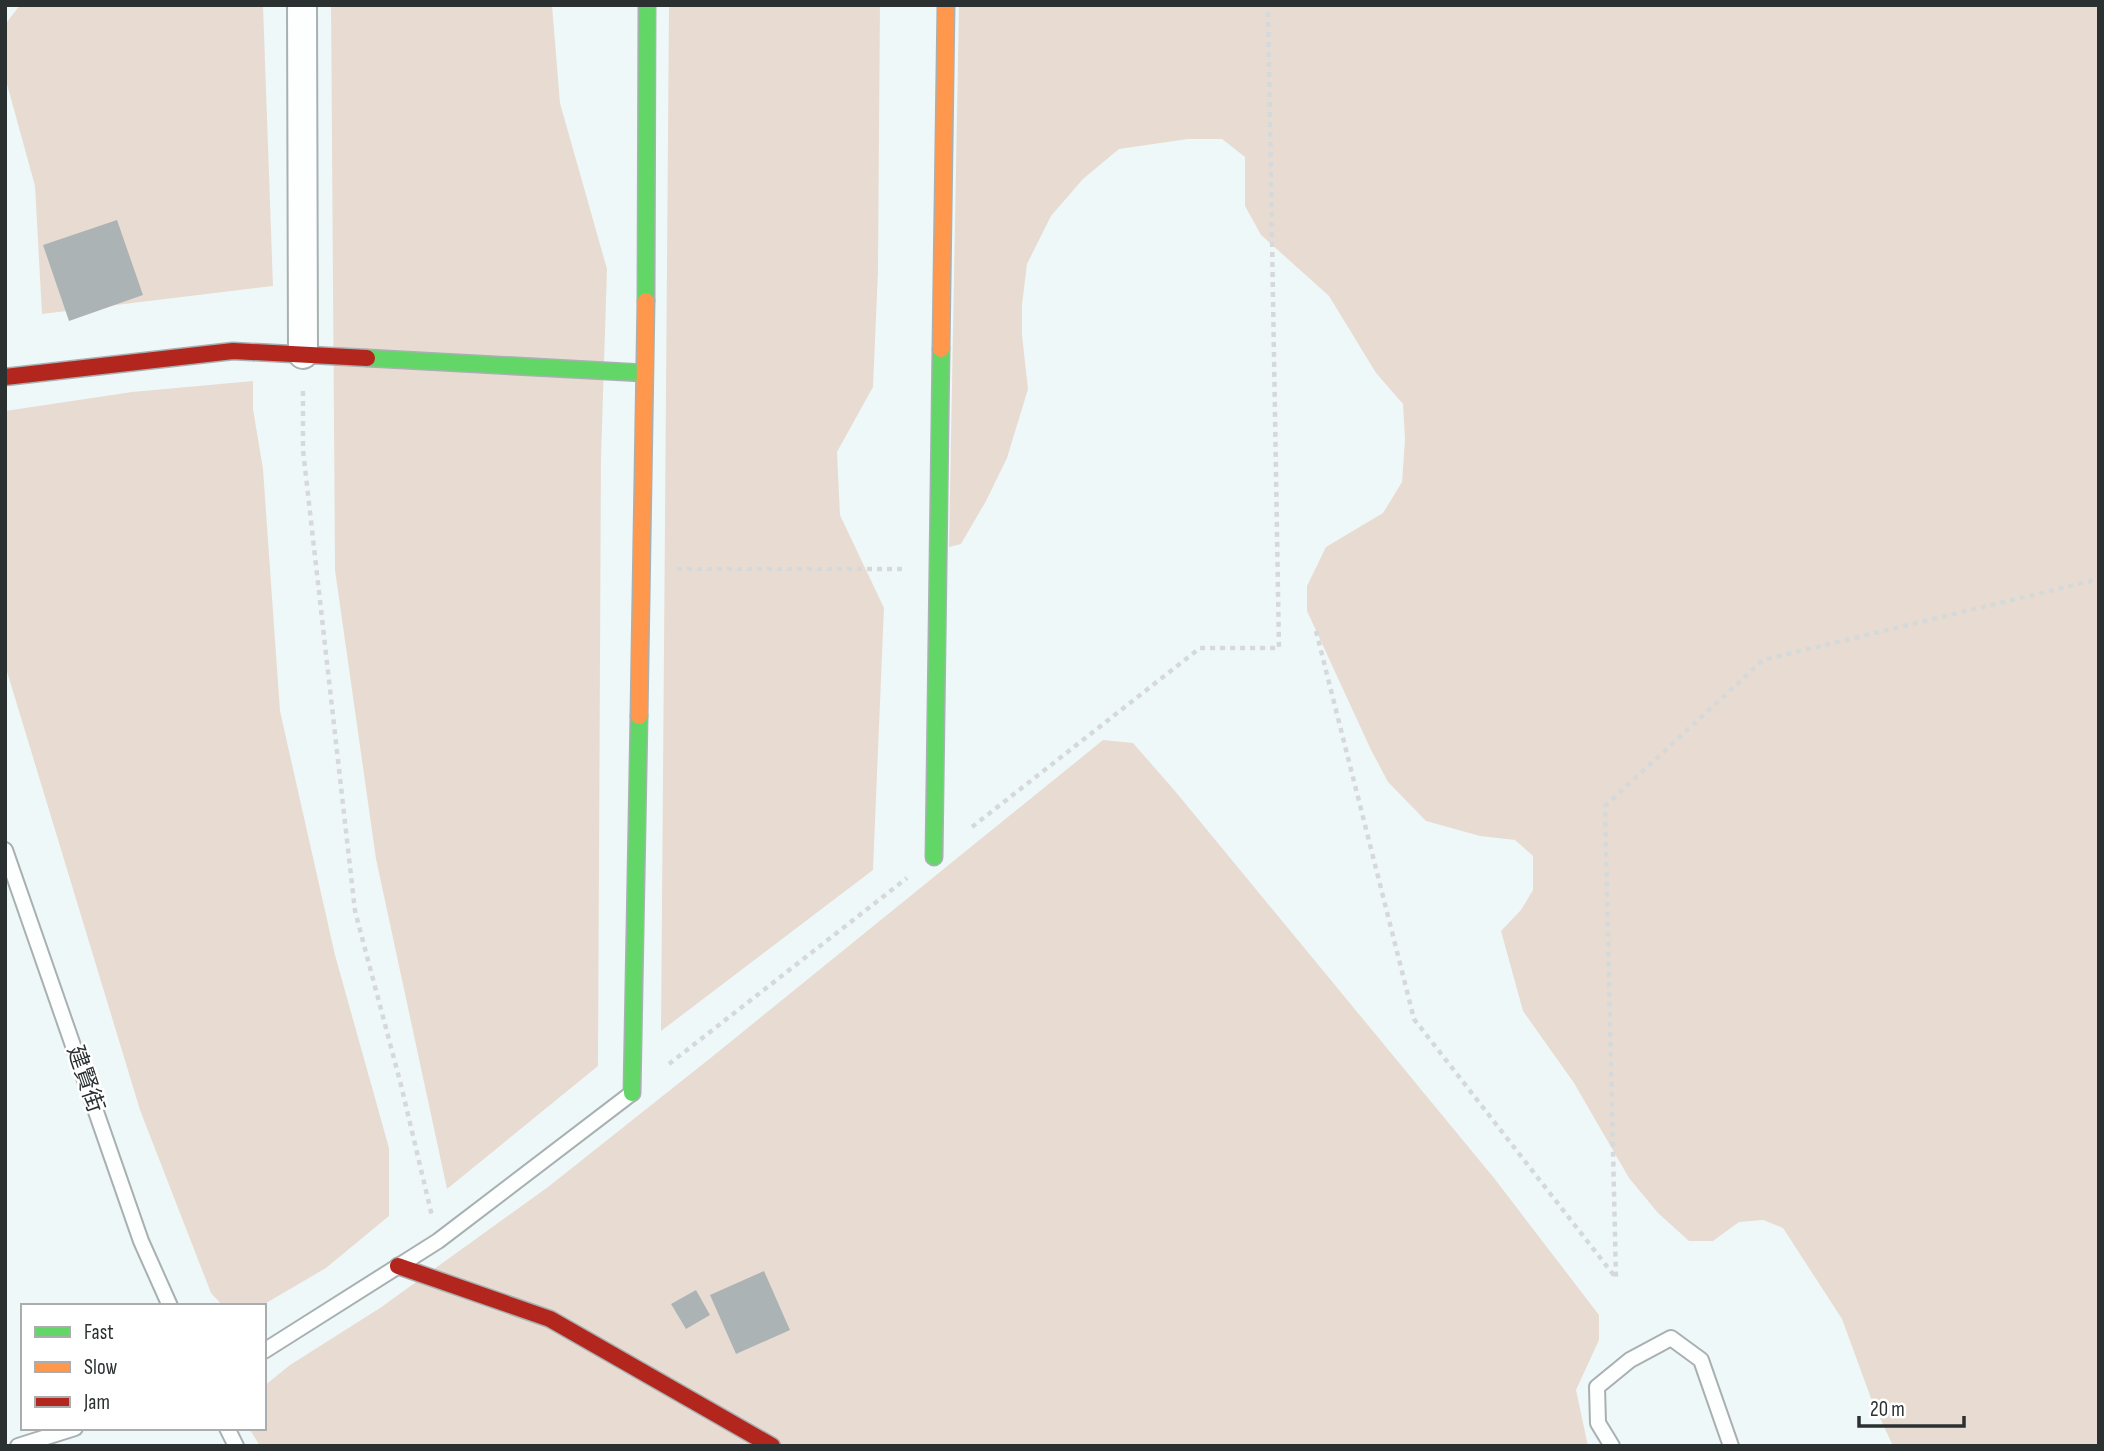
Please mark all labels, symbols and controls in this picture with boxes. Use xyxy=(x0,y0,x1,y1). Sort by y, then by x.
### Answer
street label: 建賢街 xyxy=(61,1042,109,1116)
legend xyxy=(21,1304,266,1430)
text: Fast xyxy=(84,1320,114,1345)
text: Slow xyxy=(84,1355,118,1380)
scale bar xyxy=(1859,1384,1964,1428)
text: Jam xyxy=(83,1390,110,1415)
text: 20 m xyxy=(1870,1397,1905,1422)

